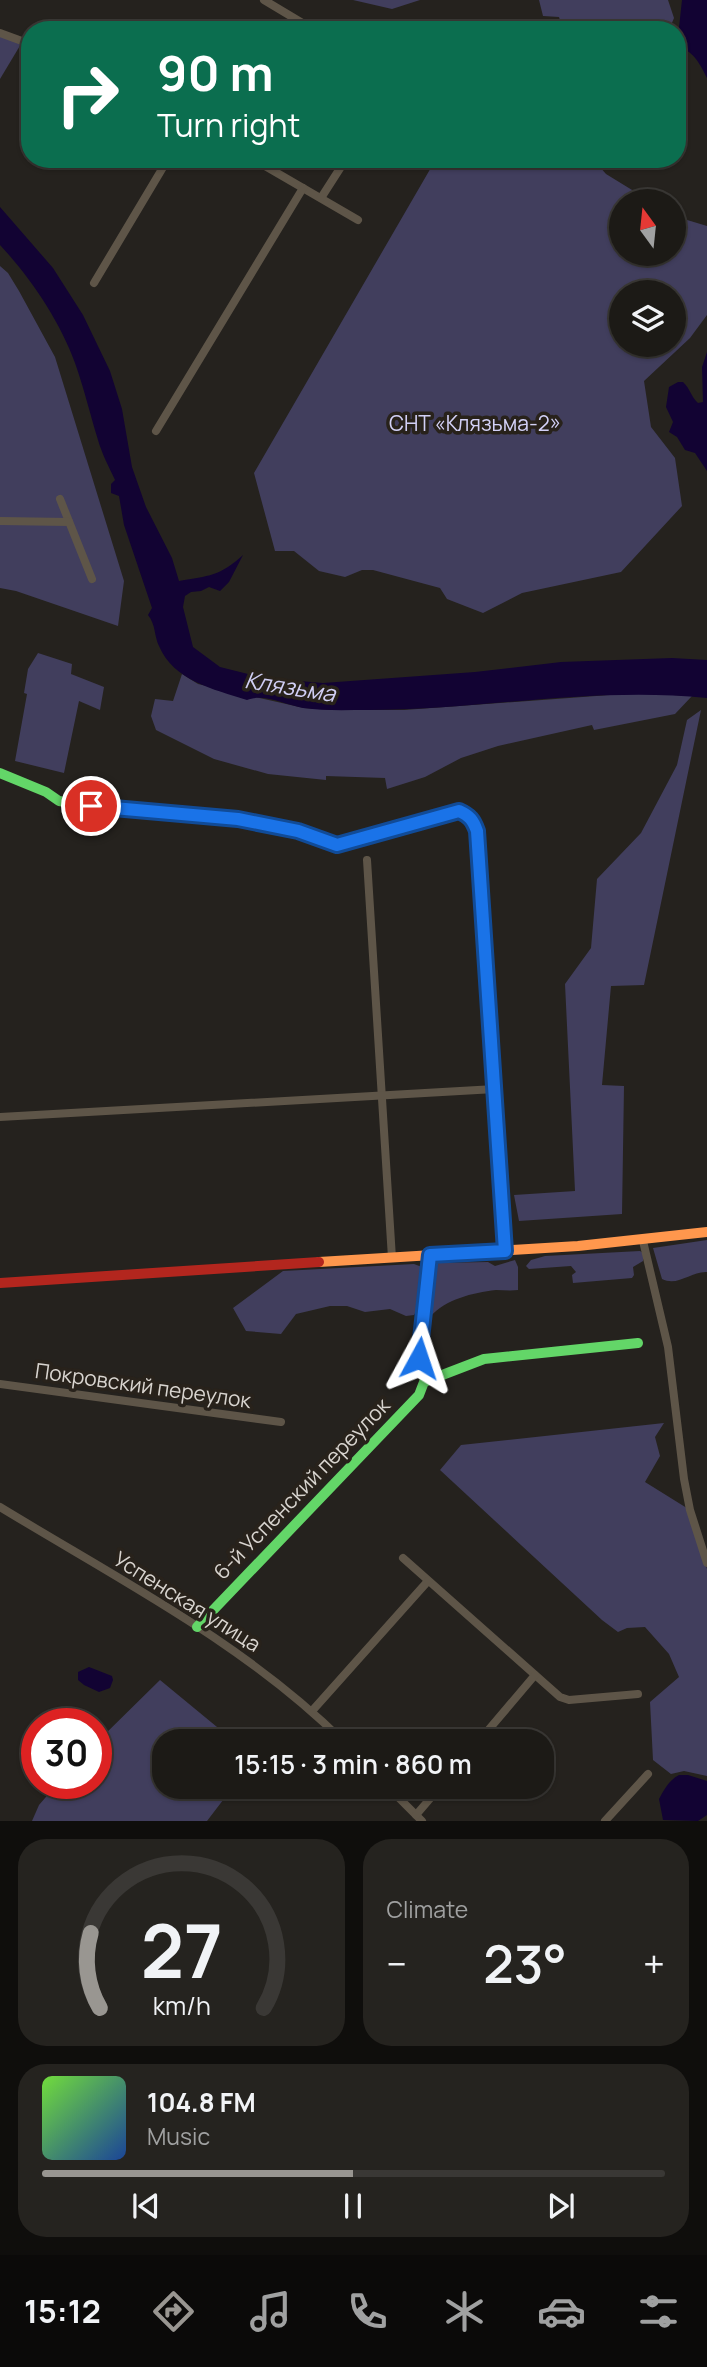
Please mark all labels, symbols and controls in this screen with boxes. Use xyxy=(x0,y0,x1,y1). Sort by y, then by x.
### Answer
text: 90 m xyxy=(157,39,274,106)
icon: right xyxy=(42,49,133,140)
text: Turn right xyxy=(157,103,300,147)
north arrow xyxy=(609,189,686,266)
map controls xyxy=(609,189,686,357)
button: layers xyxy=(609,280,686,357)
park label: СНТ «Клязьма-2» xyxy=(389,409,561,437)
water label: Клязьма xyxy=(243,663,339,709)
pin xyxy=(61,776,121,836)
icon: arrive xyxy=(72,787,110,825)
position arrow xyxy=(382,1321,456,1395)
street label: Покровский переулок xyxy=(33,1356,254,1414)
street label: 6-й Успенский переулок xyxy=(207,1391,396,1585)
street label: Успенская улица xyxy=(109,1545,266,1658)
speed limit sign: 30 xyxy=(21,1708,112,1799)
text: 15:15 · 3 min · 860 m xyxy=(234,1746,472,1782)
text: Climate xyxy=(387,1893,468,1925)
text: 27 xyxy=(140,1901,222,2001)
text: 23° xyxy=(483,1928,567,1999)
text: − xyxy=(387,1937,407,1989)
text: + xyxy=(643,1937,665,1989)
text: km/h xyxy=(152,1988,210,2023)
text: 104.8 FM xyxy=(147,2084,256,2120)
text: Music xyxy=(147,2120,210,2152)
icon: previous xyxy=(127,2187,165,2225)
icon: pause xyxy=(334,2187,372,2225)
icon: next xyxy=(542,2187,580,2225)
icon: directions xyxy=(149,2287,198,2336)
icon: music xyxy=(246,2287,295,2336)
icon: phone xyxy=(343,2287,392,2336)
icon: climate xyxy=(440,2287,489,2336)
icon: car xyxy=(537,2287,586,2336)
icon: filters xyxy=(634,2287,683,2336)
text: 15:12 xyxy=(24,2289,101,2333)

